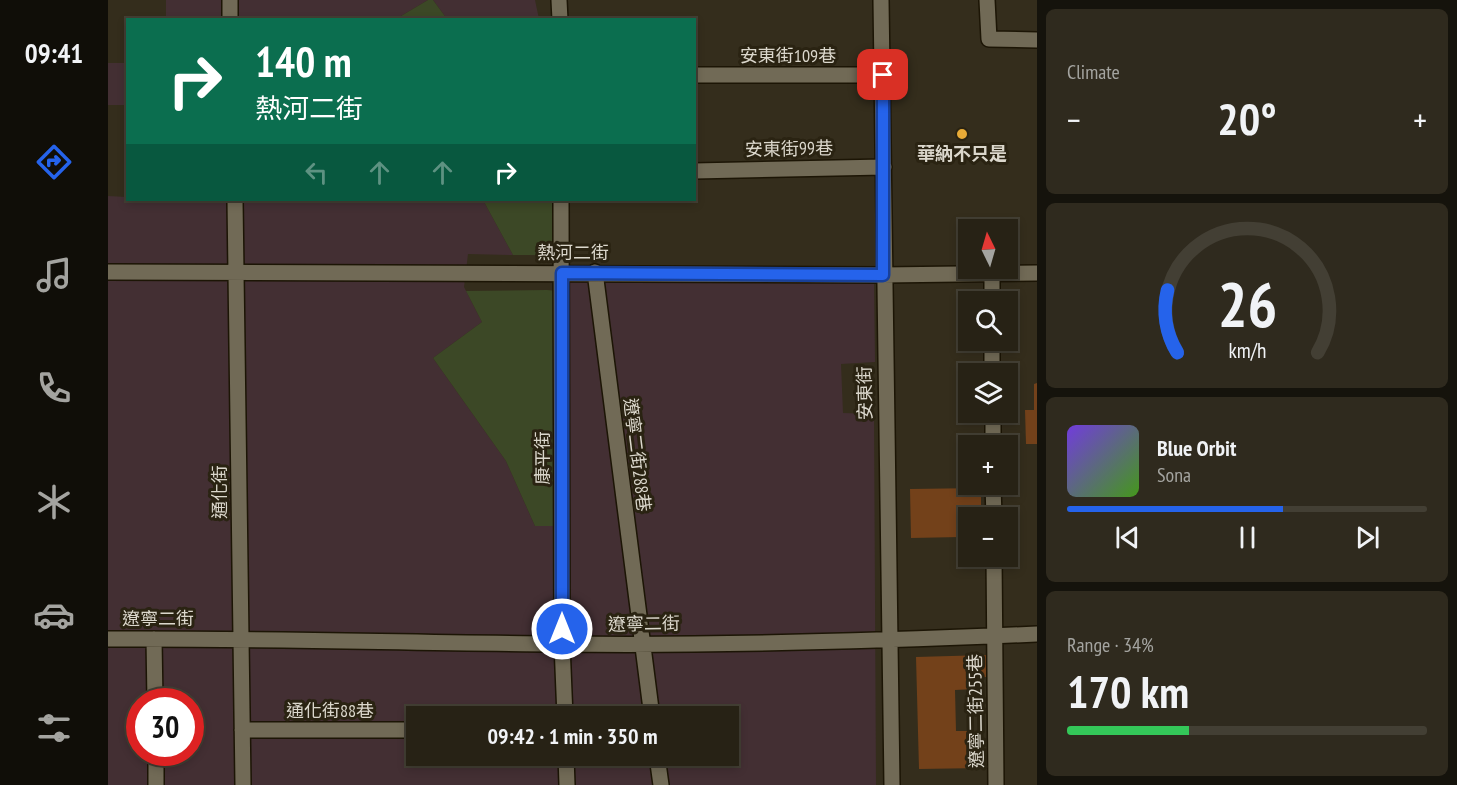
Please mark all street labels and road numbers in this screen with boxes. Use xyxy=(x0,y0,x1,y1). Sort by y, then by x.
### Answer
street label: 安東街109巷 xyxy=(740,44,836,67)
street label: 安東街99巷 xyxy=(745,136,833,161)
street label: 熱河二街 xyxy=(537,241,609,264)
street label: 安東街 xyxy=(853,366,876,420)
street label: 遼寧二街288巷 xyxy=(619,397,656,513)
street label: 康平街 xyxy=(531,431,554,485)
street label: 通化街 xyxy=(208,465,231,519)
street label: 遼寧二街 xyxy=(122,607,194,630)
street label: 遼寧二街 xyxy=(608,611,680,636)
street label: 遼寧二街255巷 xyxy=(963,654,988,768)
street label: 通化街88巷 xyxy=(286,699,374,722)

